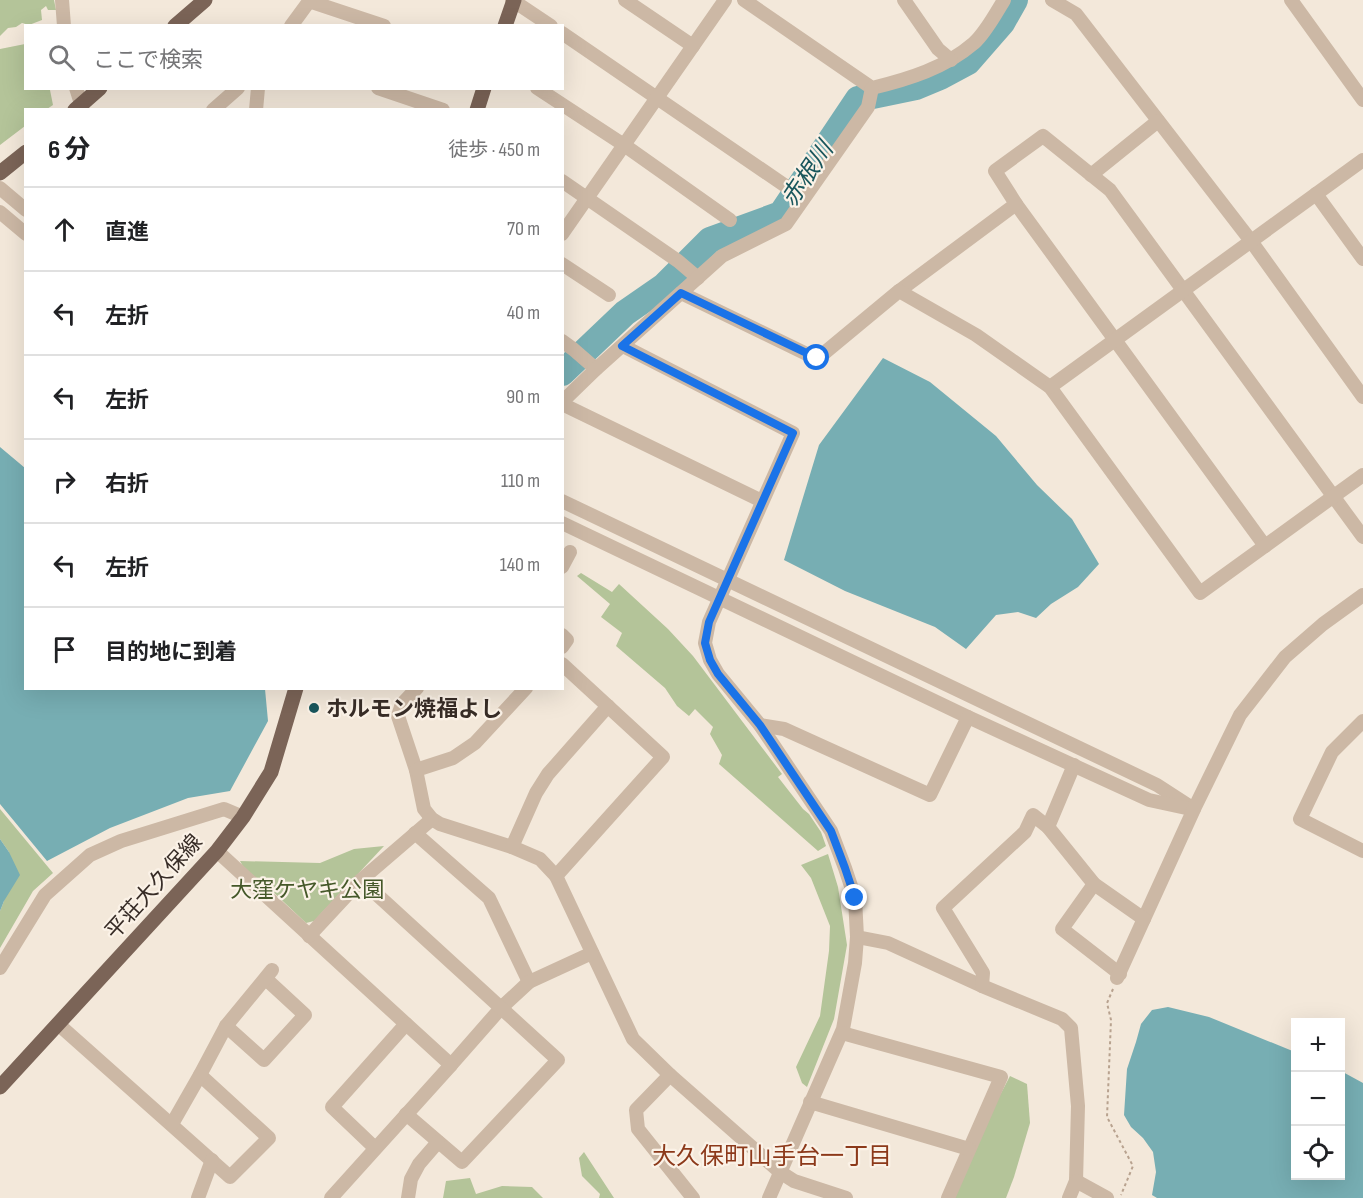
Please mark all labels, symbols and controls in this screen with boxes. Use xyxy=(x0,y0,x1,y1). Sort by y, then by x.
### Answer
search box xyxy=(24,24,564,90)
icon: search xyxy=(45,41,78,74)
text: ここで検索 xyxy=(93,47,203,74)
water label: 赤根川 xyxy=(775,134,841,212)
text: 6 分 xyxy=(48,135,90,166)
text: 徒歩 · 450 m xyxy=(448,138,540,162)
icon: ahead xyxy=(48,213,81,246)
text: 70 m xyxy=(507,217,540,241)
text: 直進 xyxy=(105,219,149,246)
icon: left xyxy=(48,297,81,330)
text: 40 m xyxy=(507,301,540,325)
text: 左折 xyxy=(105,303,149,330)
route start xyxy=(803,344,829,370)
icon: left xyxy=(48,381,81,414)
text: 90 m xyxy=(506,385,540,409)
text: 左折 xyxy=(105,387,149,414)
icon: right xyxy=(48,465,81,498)
text: 110 m xyxy=(501,469,540,493)
text: 右折 xyxy=(105,471,149,498)
icon: left xyxy=(48,549,81,582)
text: 140 m xyxy=(500,553,540,577)
text: 左折 xyxy=(105,555,149,582)
icon: arrive xyxy=(48,633,81,666)
text: 目的地に到着 xyxy=(105,639,237,666)
place label: ホルモン焼福よし xyxy=(326,696,502,723)
marker: ホルモン焼福よし xyxy=(307,701,321,715)
street label: 平荘大久保線 xyxy=(100,829,208,945)
park label: 大窪ケヤキ公園 xyxy=(230,877,384,904)
route end xyxy=(841,884,867,910)
map controls xyxy=(1291,1018,1345,1180)
button: + xyxy=(1291,1018,1345,1072)
button: − xyxy=(1291,1072,1345,1126)
button: locate xyxy=(1291,1126,1345,1180)
district label: 大久保町山手台一丁目 xyxy=(652,1142,892,1171)

